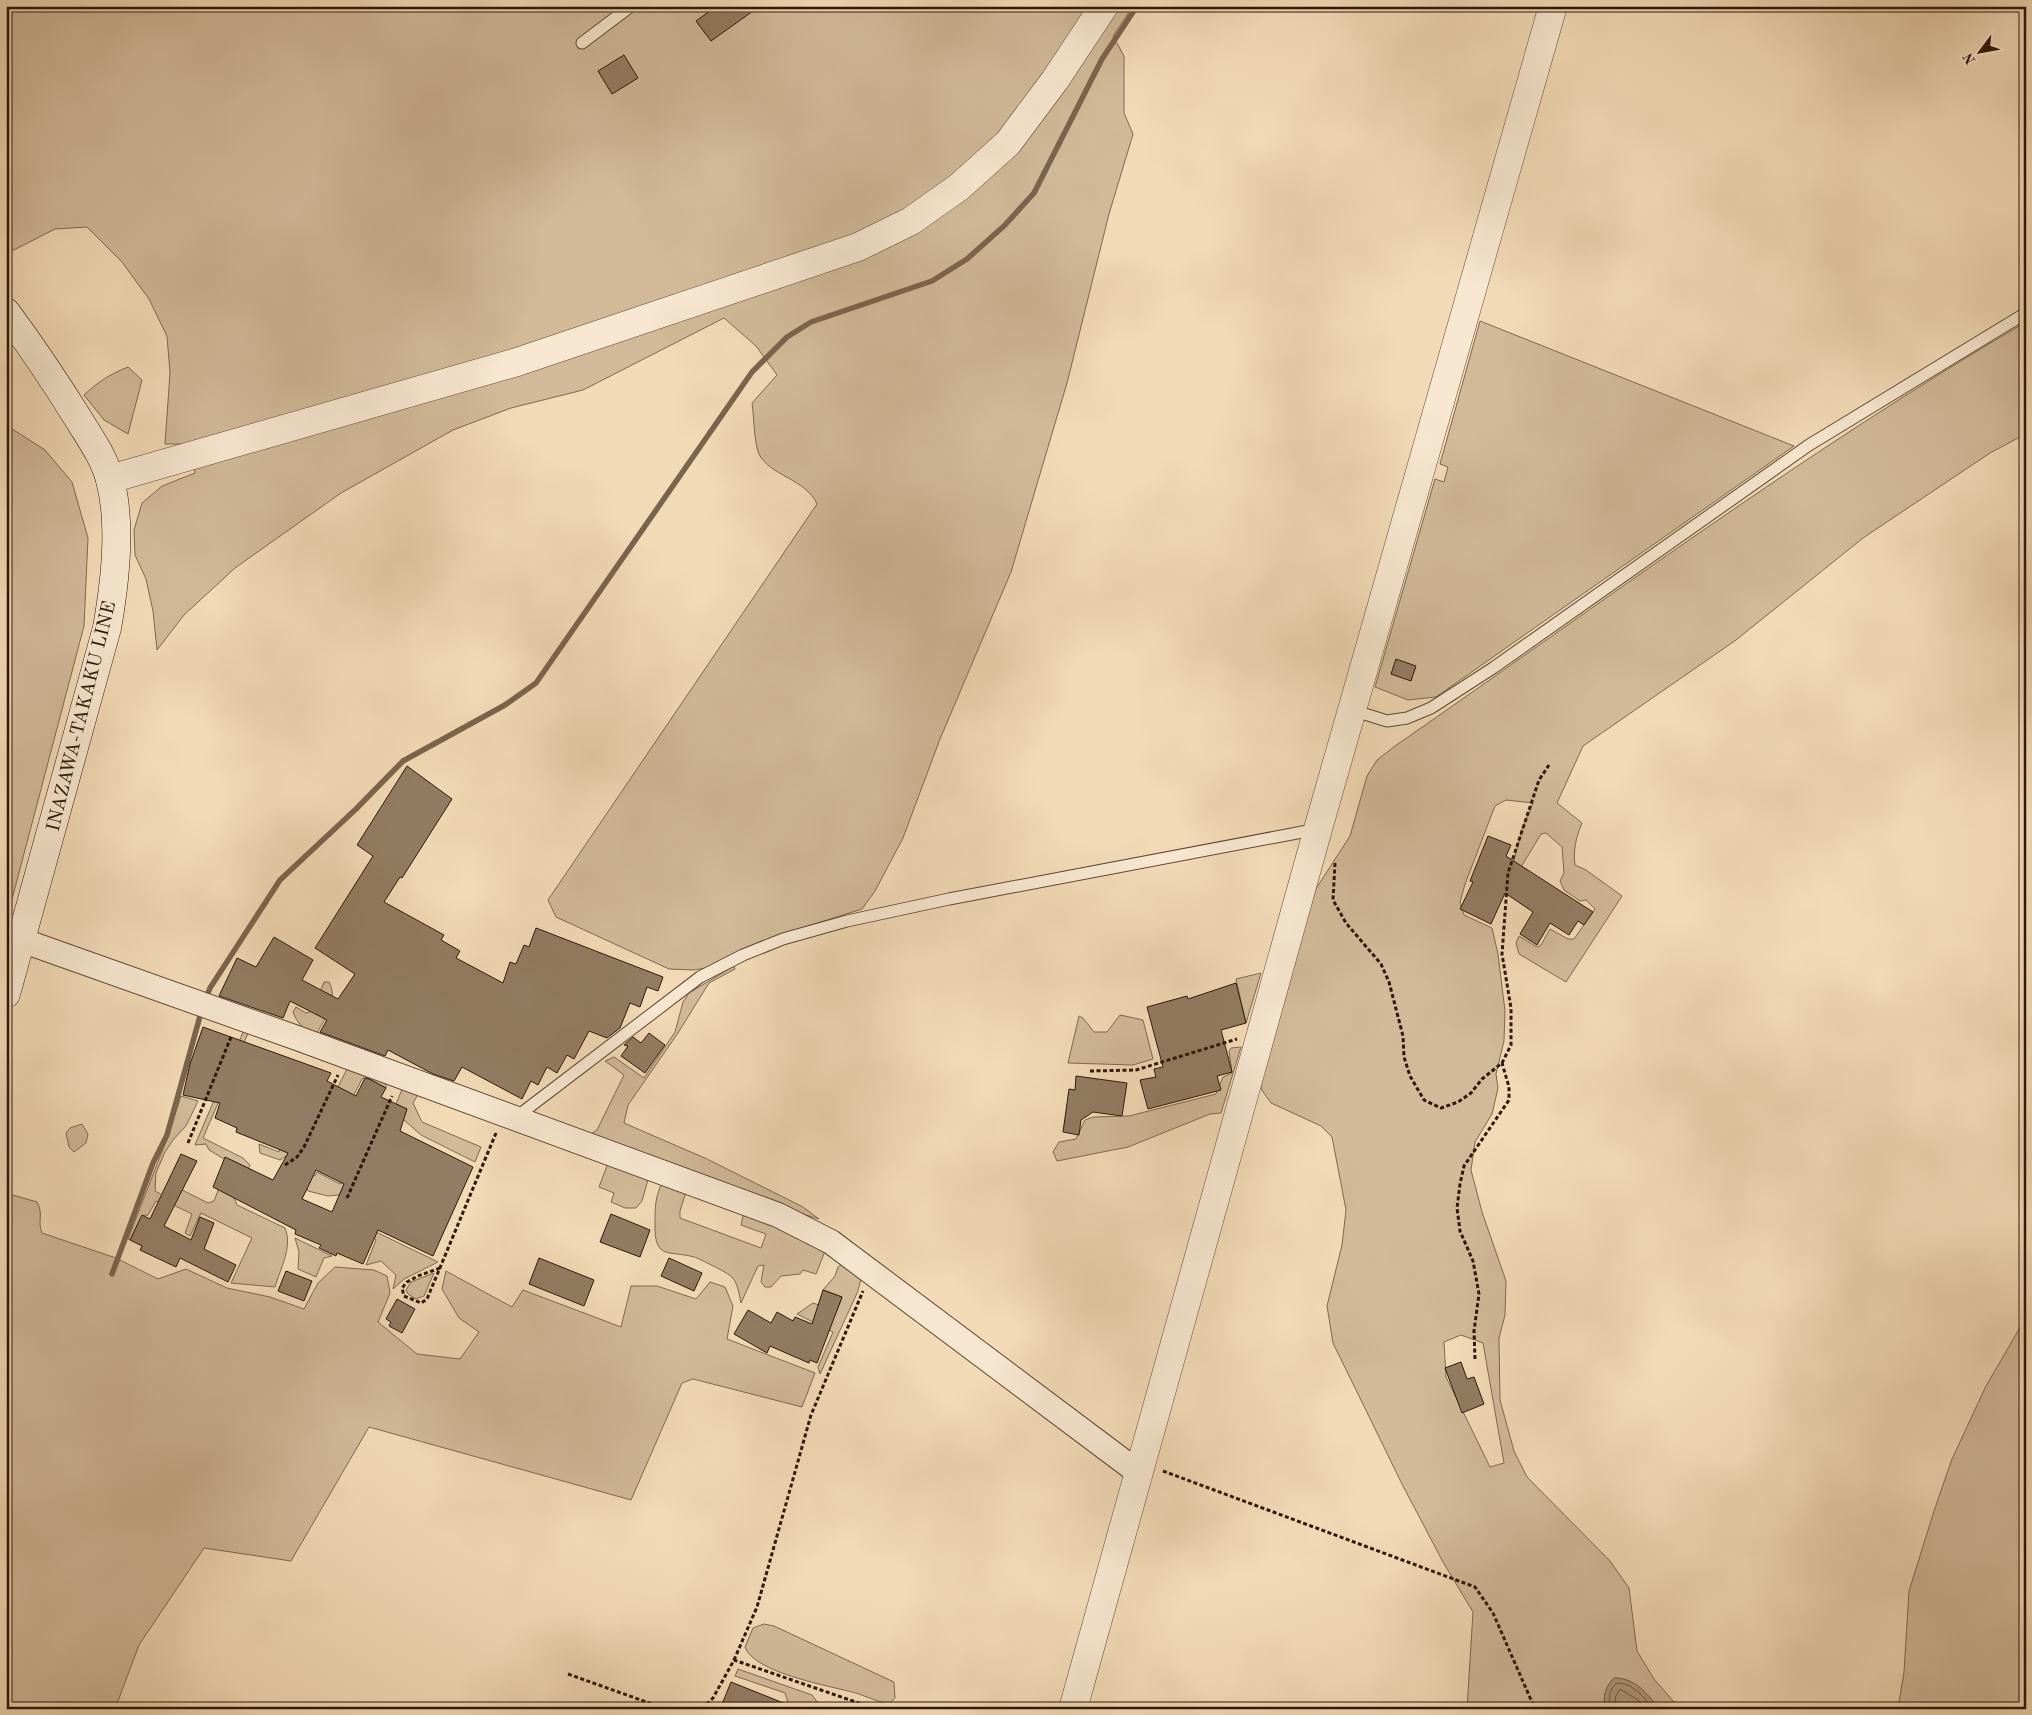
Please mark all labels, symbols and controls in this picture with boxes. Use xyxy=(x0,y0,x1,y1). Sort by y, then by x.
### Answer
north arrow xyxy=(1954,28,2004,78)
text: N xyxy=(1961,50,1979,67)
street label: INAZAWA-TAKAKU LINE xyxy=(45,599,120,834)

